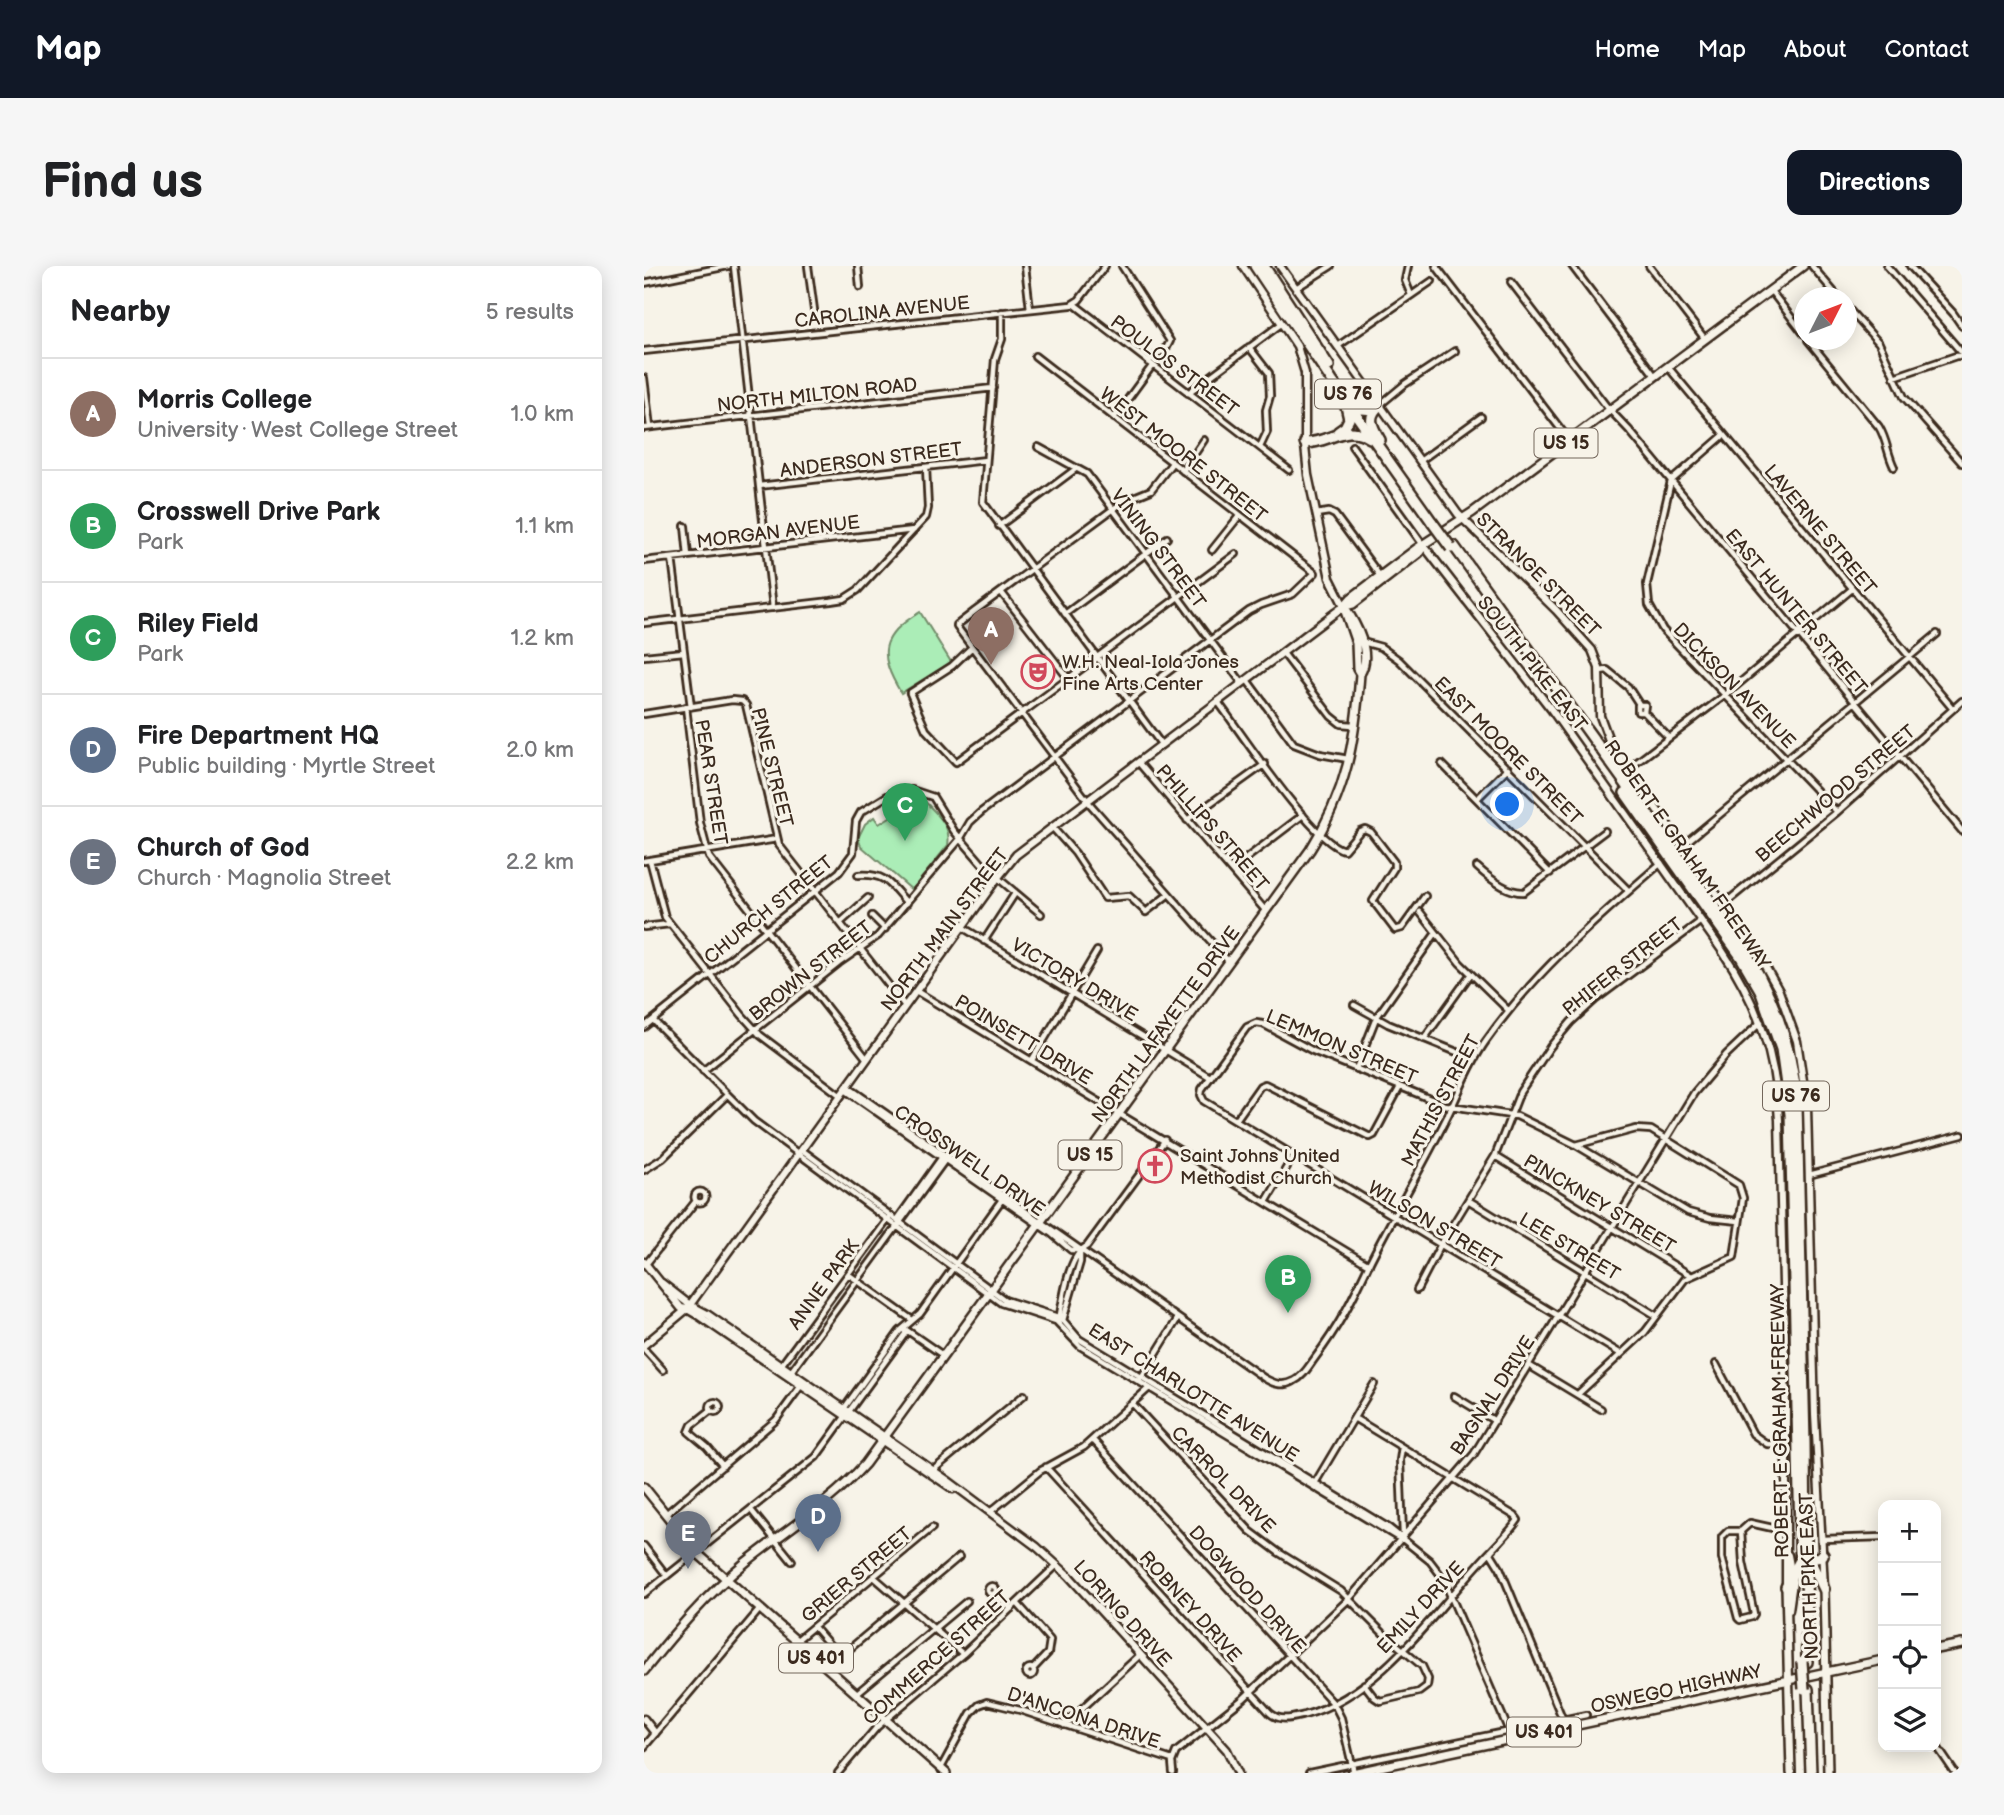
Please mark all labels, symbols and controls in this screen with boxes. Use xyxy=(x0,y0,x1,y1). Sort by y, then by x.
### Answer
text: Map xyxy=(35,29,101,69)
text: Home xyxy=(1595,35,1660,64)
text: Map xyxy=(1698,35,1746,64)
text: About xyxy=(1784,35,1846,64)
text: Contact xyxy=(1884,35,1969,64)
button: Directions xyxy=(1787,150,1962,215)
text: Find us xyxy=(42,153,203,212)
north arrow xyxy=(1794,287,1857,350)
street label: CAROLINA AVENUE xyxy=(793,292,971,333)
text: Nearby xyxy=(70,294,170,330)
text: 5 results xyxy=(486,298,574,326)
street label: POULOS STREET xyxy=(1106,311,1243,422)
street label: NORTH MILTON ROAD xyxy=(716,374,919,417)
road number: US 76 xyxy=(1315,379,1381,408)
street label: WEST MOORE STREET xyxy=(1095,383,1272,528)
text: Morris College xyxy=(137,385,312,416)
text: A xyxy=(86,400,100,428)
text: 1.0 km xyxy=(511,400,574,428)
text: University · West College Street xyxy=(137,416,458,444)
road number: US 15 xyxy=(1534,428,1598,458)
street label: ANDERSON STREET xyxy=(779,438,964,483)
street label: LAVERNE STREET xyxy=(1759,460,1881,600)
street label: VINING STREET xyxy=(1105,485,1211,614)
text: Crosswell Drive Park xyxy=(137,497,380,528)
street label: STRANGE STREET xyxy=(1471,508,1605,642)
street label: MORGAN AVENUE xyxy=(695,511,861,554)
text: B xyxy=(85,512,101,540)
text: 1.1 km xyxy=(515,512,574,540)
street label: EAST HUNTER STREET xyxy=(1720,525,1872,700)
text: Park xyxy=(137,528,183,556)
street label: SOUTH PIKE EAST xyxy=(1472,592,1592,736)
pin: A xyxy=(968,607,1014,665)
text: Riley Field xyxy=(137,609,259,640)
street label: DICKSON AVENUE xyxy=(1668,618,1800,754)
text: C xyxy=(85,624,101,652)
text: 1.2 km xyxy=(511,624,574,652)
text: Park xyxy=(137,640,183,668)
place label: W.H. Neal-Iola Jones Fine Arts Center xyxy=(1062,651,1239,696)
theatre icon: W.H. Neal-Iola Jones Fine Arts Center xyxy=(1019,653,1057,691)
street label: EAST MOORE STREET xyxy=(1429,672,1587,830)
street label: PINE STREET xyxy=(746,705,798,830)
street label: PEAR STREET xyxy=(689,718,732,847)
street label: BEECHWOOD STREET xyxy=(1751,720,1921,868)
text: Fire Department HQ xyxy=(137,721,379,752)
text: D xyxy=(85,736,101,764)
text: 2.0 km xyxy=(506,736,574,764)
street label: ROBERT E GRAHAM FREEWAY xyxy=(1599,736,1775,975)
text: Public building · Myrtle Street xyxy=(137,752,435,780)
street label: PHILLIPS STREET xyxy=(1151,760,1273,896)
pin: C xyxy=(882,783,928,841)
your location xyxy=(1490,787,1524,821)
text: Church of God xyxy=(137,833,310,864)
street label: NORTH MAIN STREET xyxy=(876,843,1014,1016)
text: E xyxy=(86,848,100,876)
text: 2.2 km xyxy=(506,848,574,876)
street label: CHURCH STREET xyxy=(700,851,839,969)
text: Church · Magnolia Street xyxy=(137,864,391,892)
street label: PHIFER STREET xyxy=(1558,913,1688,1021)
street label: BROWN STREET xyxy=(745,916,877,1026)
street label: NORTH LAFAYETTE DRIVE xyxy=(1087,922,1245,1128)
street label: VICTORY DRIVE xyxy=(1007,934,1141,1027)
street label: POINSETT DRIVE xyxy=(950,990,1096,1090)
street label: LEMMON STREET xyxy=(1262,1005,1421,1090)
street label: MATHIS STREET xyxy=(1397,1030,1486,1171)
road number: US 76 xyxy=(1763,1082,1829,1110)
street label: CROSSWELL DRIVE xyxy=(889,1101,1049,1222)
road number: US 15 xyxy=(1058,1140,1122,1170)
place label: Saint Johns United Methodist Church xyxy=(1180,1145,1340,1190)
church icon: Saint Johns United Methodist Church xyxy=(1136,1147,1174,1185)
street label: PINCKNEY STREET xyxy=(1519,1150,1680,1259)
street label: WILSON STREET xyxy=(1363,1176,1506,1274)
street label: LEE STREET xyxy=(1515,1208,1624,1287)
street label: ANNE PARK xyxy=(784,1235,865,1334)
pin: B xyxy=(1265,1255,1311,1313)
street label: ROBERT E GRAHAM FREEWAY xyxy=(1767,1283,1794,1558)
street label: EAST CHARLOTTE AVENUE xyxy=(1084,1319,1303,1468)
street label: BAGNAL DRIVE xyxy=(1446,1332,1540,1460)
street label: CARROL DRIVE xyxy=(1166,1422,1280,1538)
street label: NORTH PIKE EAST xyxy=(1795,1491,1824,1660)
pin: D xyxy=(795,1494,841,1552)
map controls xyxy=(1878,1500,1941,1752)
button: + xyxy=(1878,1500,1941,1563)
pin: E xyxy=(665,1511,711,1569)
street label: DOGWOOD DRIVE xyxy=(1183,1521,1310,1659)
street label: GRIER STREET xyxy=(797,1522,917,1628)
street label: ROBNEY DRIVE xyxy=(1134,1547,1246,1667)
street label: LORING DRIVE xyxy=(1068,1556,1176,1672)
street label: EMILY DRIVE xyxy=(1373,1557,1470,1659)
button: − xyxy=(1878,1563,1941,1626)
street label: COMMERCE STREET xyxy=(859,1586,1016,1730)
button: locate xyxy=(1878,1626,1941,1689)
road number: US 401 xyxy=(779,1644,853,1672)
street label: OSWEGO HIGHWAY xyxy=(1589,1660,1765,1719)
street label: D'ANCONA DRIVE xyxy=(1004,1683,1163,1754)
button: layers xyxy=(1878,1689,1941,1752)
road number: US 401 xyxy=(1507,1717,1581,1746)

